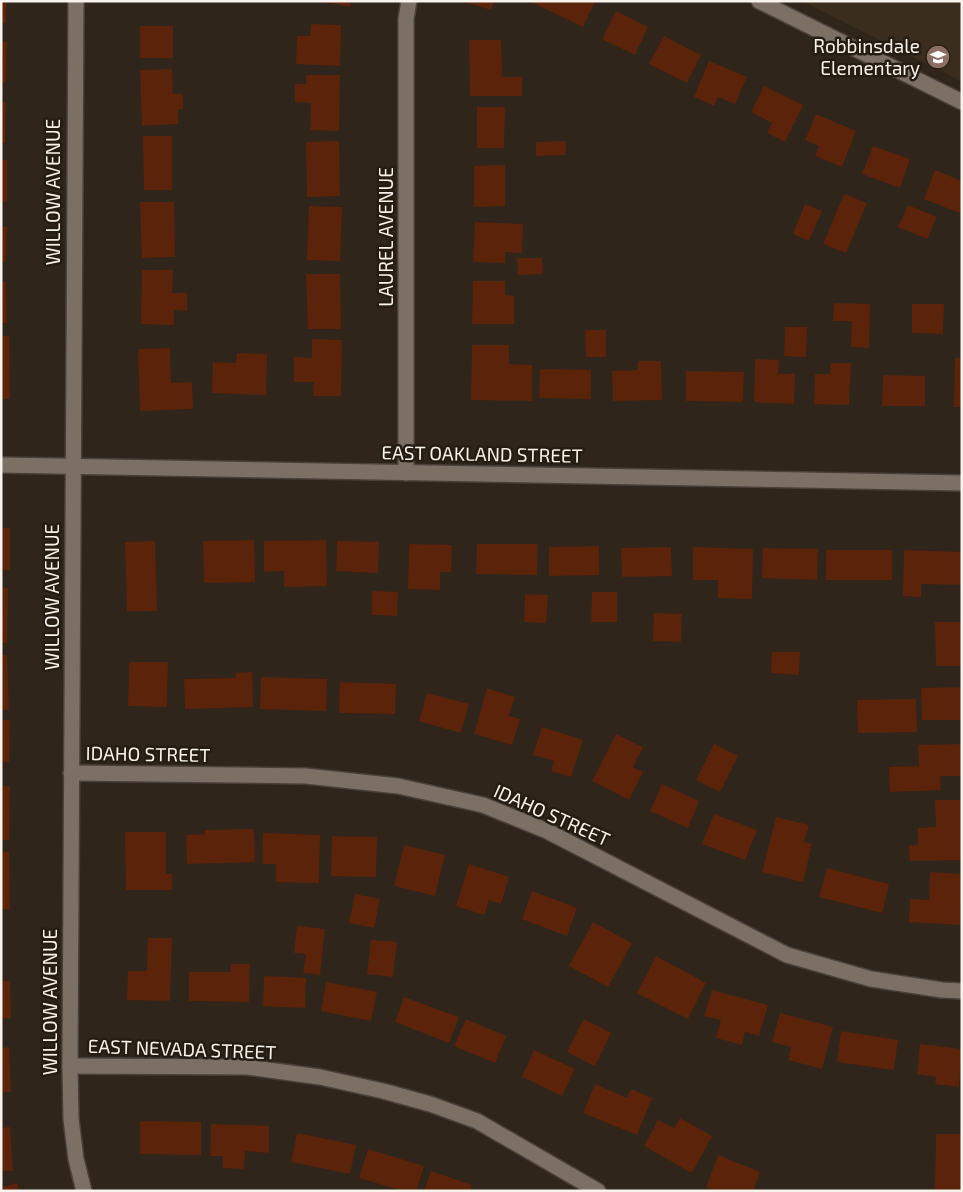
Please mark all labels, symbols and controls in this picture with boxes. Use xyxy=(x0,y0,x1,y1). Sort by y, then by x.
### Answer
place label: Robbinsdale Elementary xyxy=(813,34,920,79)
school or university icon: Robbinsdale Elementary xyxy=(925,44,951,70)
street label: WILLOW AVENUE xyxy=(41,119,64,265)
street label: LAUREL AVENUE xyxy=(374,167,397,307)
street label: EAST OAKLAND STREET xyxy=(381,440,583,467)
street label: WILLOW AVENUE xyxy=(40,524,63,670)
street label: IDAHO STREET xyxy=(85,741,211,766)
street label: IDAHO STREET xyxy=(491,779,614,850)
street label: WILLOW AVENUE xyxy=(38,929,61,1075)
street label: EAST NEVADA STREET xyxy=(87,1034,277,1063)

